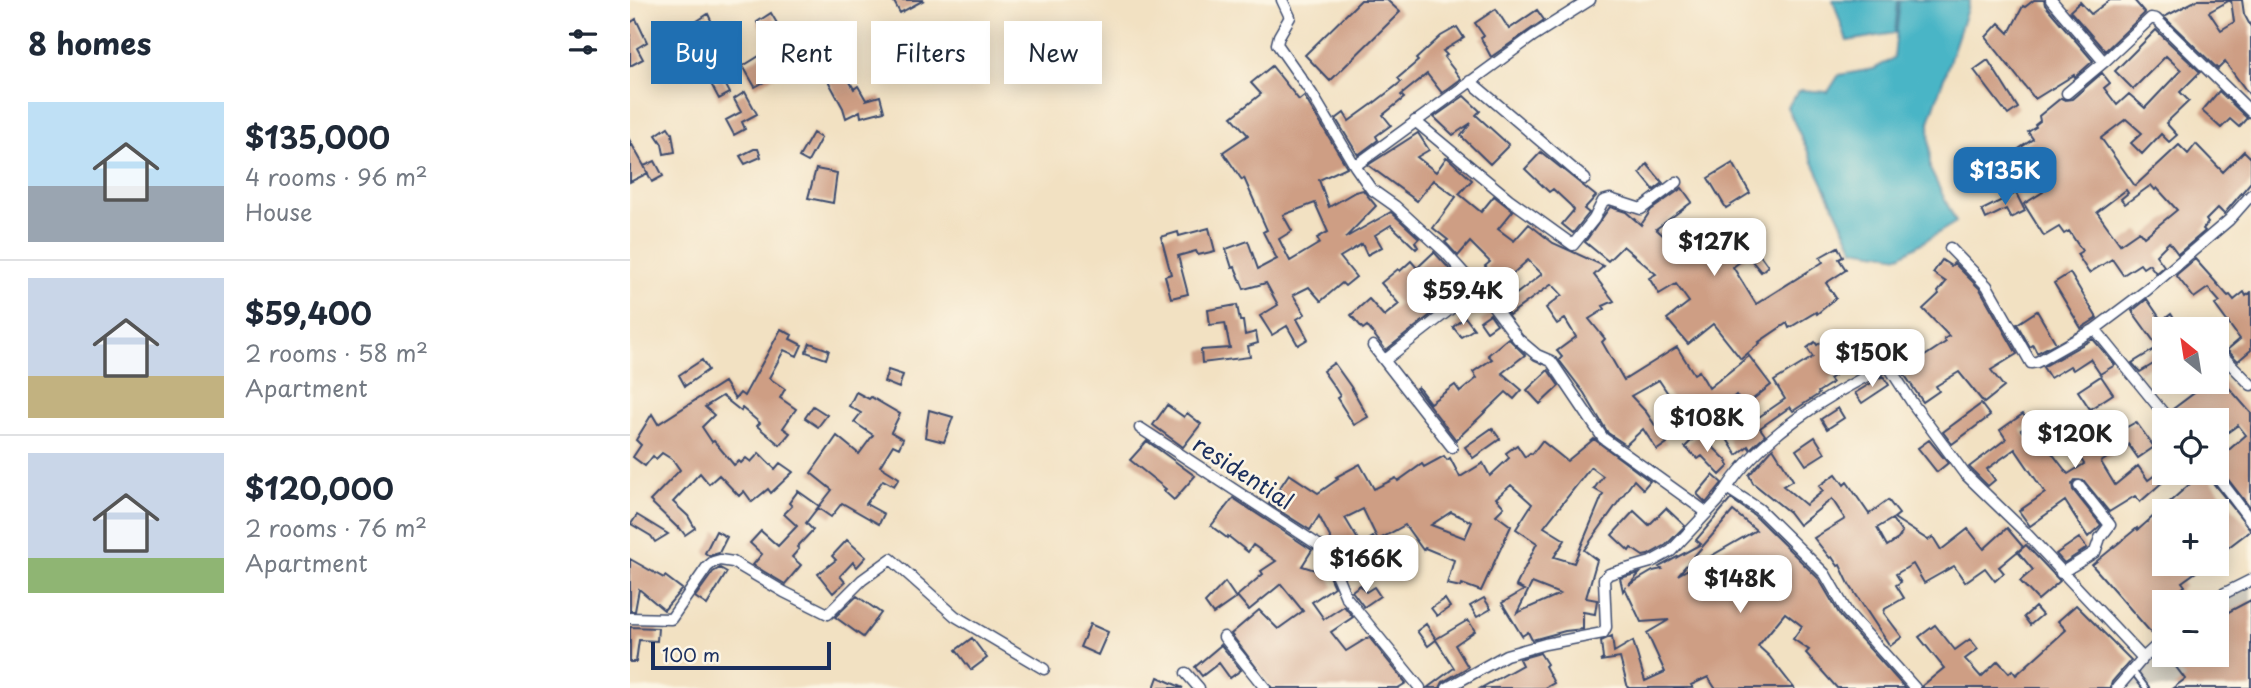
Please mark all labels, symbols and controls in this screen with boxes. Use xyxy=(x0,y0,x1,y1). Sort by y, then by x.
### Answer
text: 8 homes xyxy=(28,20,151,65)
chip: Buy xyxy=(651,21,742,84)
chip: Rent xyxy=(756,21,857,84)
chip: Filters xyxy=(871,21,990,84)
chip: New xyxy=(1004,21,1102,84)
icon: filters xyxy=(564,23,602,61)
text: $135,000 xyxy=(245,114,390,159)
icon: home xyxy=(84,130,168,214)
pin: $135K xyxy=(1956,148,2054,207)
text: $135K xyxy=(1969,152,2041,187)
text: 4 rooms · 96 m² xyxy=(245,159,428,194)
text: House xyxy=(245,194,312,229)
pin: $127K xyxy=(1665,218,1763,278)
text: $127K xyxy=(1678,223,1750,258)
pin: $59.4K xyxy=(1406,268,1520,327)
text: $59.4K xyxy=(1423,272,1503,307)
text: $59,400 xyxy=(245,290,372,335)
icon: home xyxy=(84,306,168,390)
north arrow xyxy=(2152,317,2230,394)
map controls xyxy=(2152,317,2229,667)
pin: $150K xyxy=(1823,330,1921,389)
text: $150K xyxy=(1836,334,1908,369)
text: 2 rooms · 58 m² xyxy=(245,335,428,370)
text: Apartment xyxy=(245,370,368,405)
pin: $108K xyxy=(1658,394,1756,454)
text: $108K xyxy=(1670,399,1744,434)
button: locate xyxy=(2152,408,2229,485)
pin: $120K xyxy=(2026,410,2124,470)
text: $120K xyxy=(2037,415,2113,450)
street label: residential xyxy=(1186,426,1301,518)
text: $120,000 xyxy=(245,465,394,510)
icon: home xyxy=(84,481,168,565)
button: + xyxy=(2152,499,2229,576)
text: 2 rooms · 76 m² xyxy=(245,510,427,545)
pin: $166K xyxy=(1317,536,1415,595)
text: $166K xyxy=(1329,540,1403,575)
text: Apartment xyxy=(245,545,368,580)
pin: $148K xyxy=(1691,556,1789,615)
text: $148K xyxy=(1704,560,1776,595)
button: − xyxy=(2152,590,2229,667)
scale bar xyxy=(651,639,831,671)
text: 100 m xyxy=(662,640,720,668)

